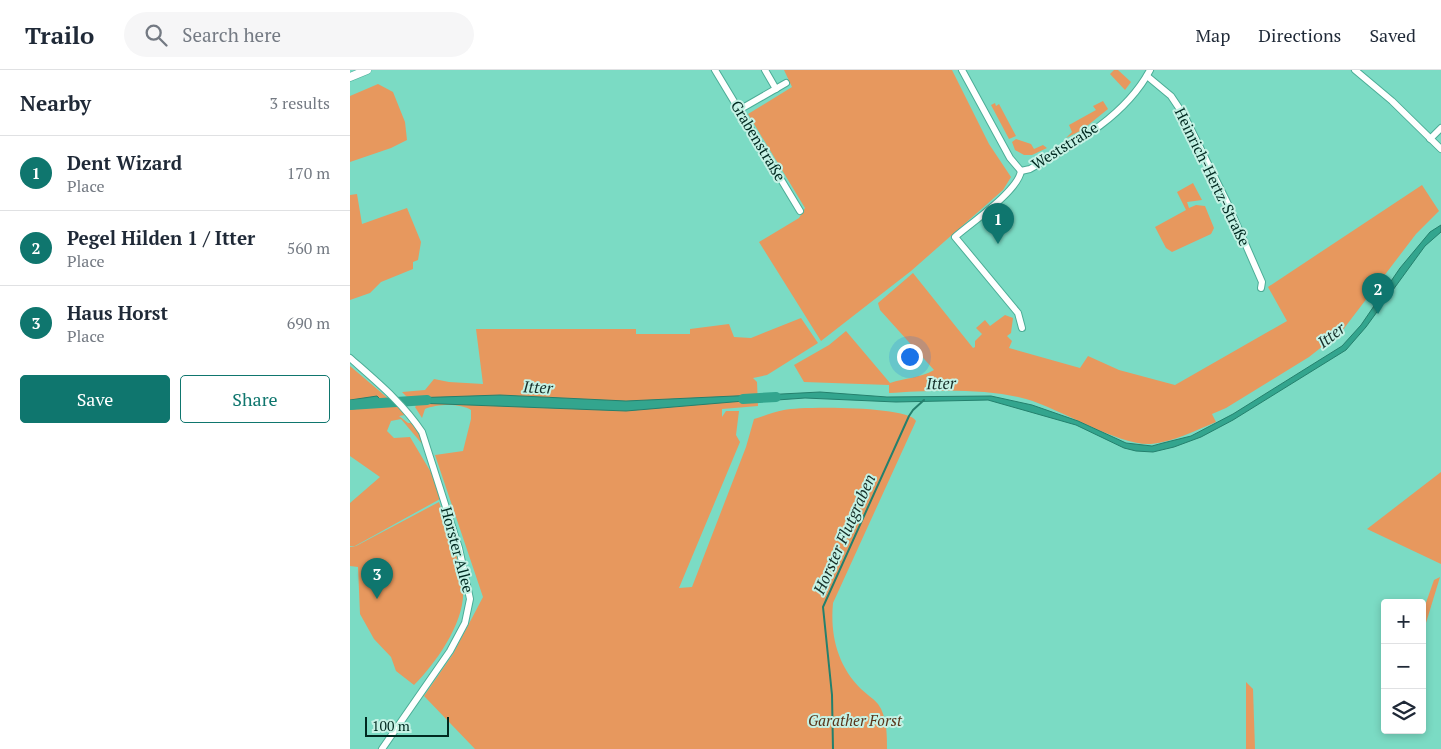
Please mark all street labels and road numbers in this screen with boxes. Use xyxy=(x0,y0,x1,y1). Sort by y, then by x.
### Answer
street label: Grabenstraße xyxy=(727,96,791,185)
street label: Heinrich-Hertz-Straße xyxy=(1171,104,1255,249)
street label: Weststraße xyxy=(1027,117,1102,174)
street label: Horster Allee xyxy=(437,505,479,595)

